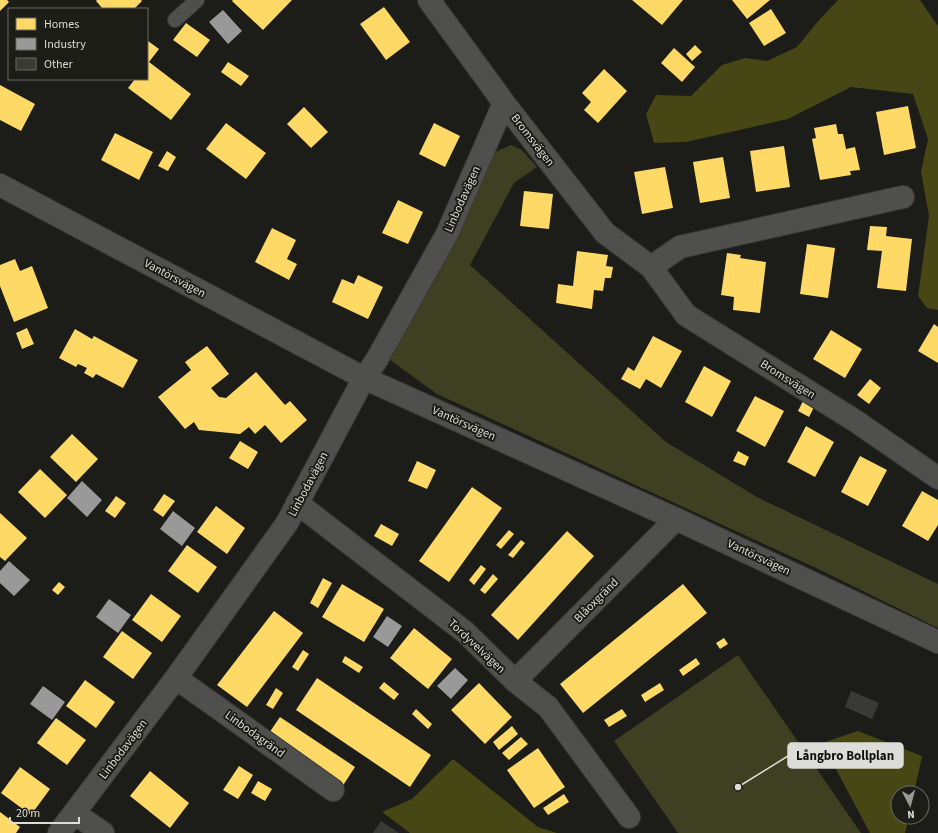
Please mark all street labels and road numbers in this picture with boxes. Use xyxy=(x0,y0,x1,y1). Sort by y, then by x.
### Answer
street label: Bromsvägen xyxy=(507,110,559,170)
street label: Linbodavägen xyxy=(440,163,485,235)
street label: Vantörsvägen xyxy=(141,255,209,302)
street label: Bromsvägen xyxy=(757,356,819,403)
street label: Vantörsvägen xyxy=(429,402,498,445)
street label: Linbodavägen xyxy=(284,449,333,520)
street label: Vantörsvägen xyxy=(724,535,793,580)
street label: Blåoxgränd xyxy=(570,574,623,627)
street label: Tordyvelvägen xyxy=(444,615,509,677)
street label: Linbodagränd xyxy=(221,707,288,762)
street label: Linbodavägen xyxy=(95,716,152,783)

